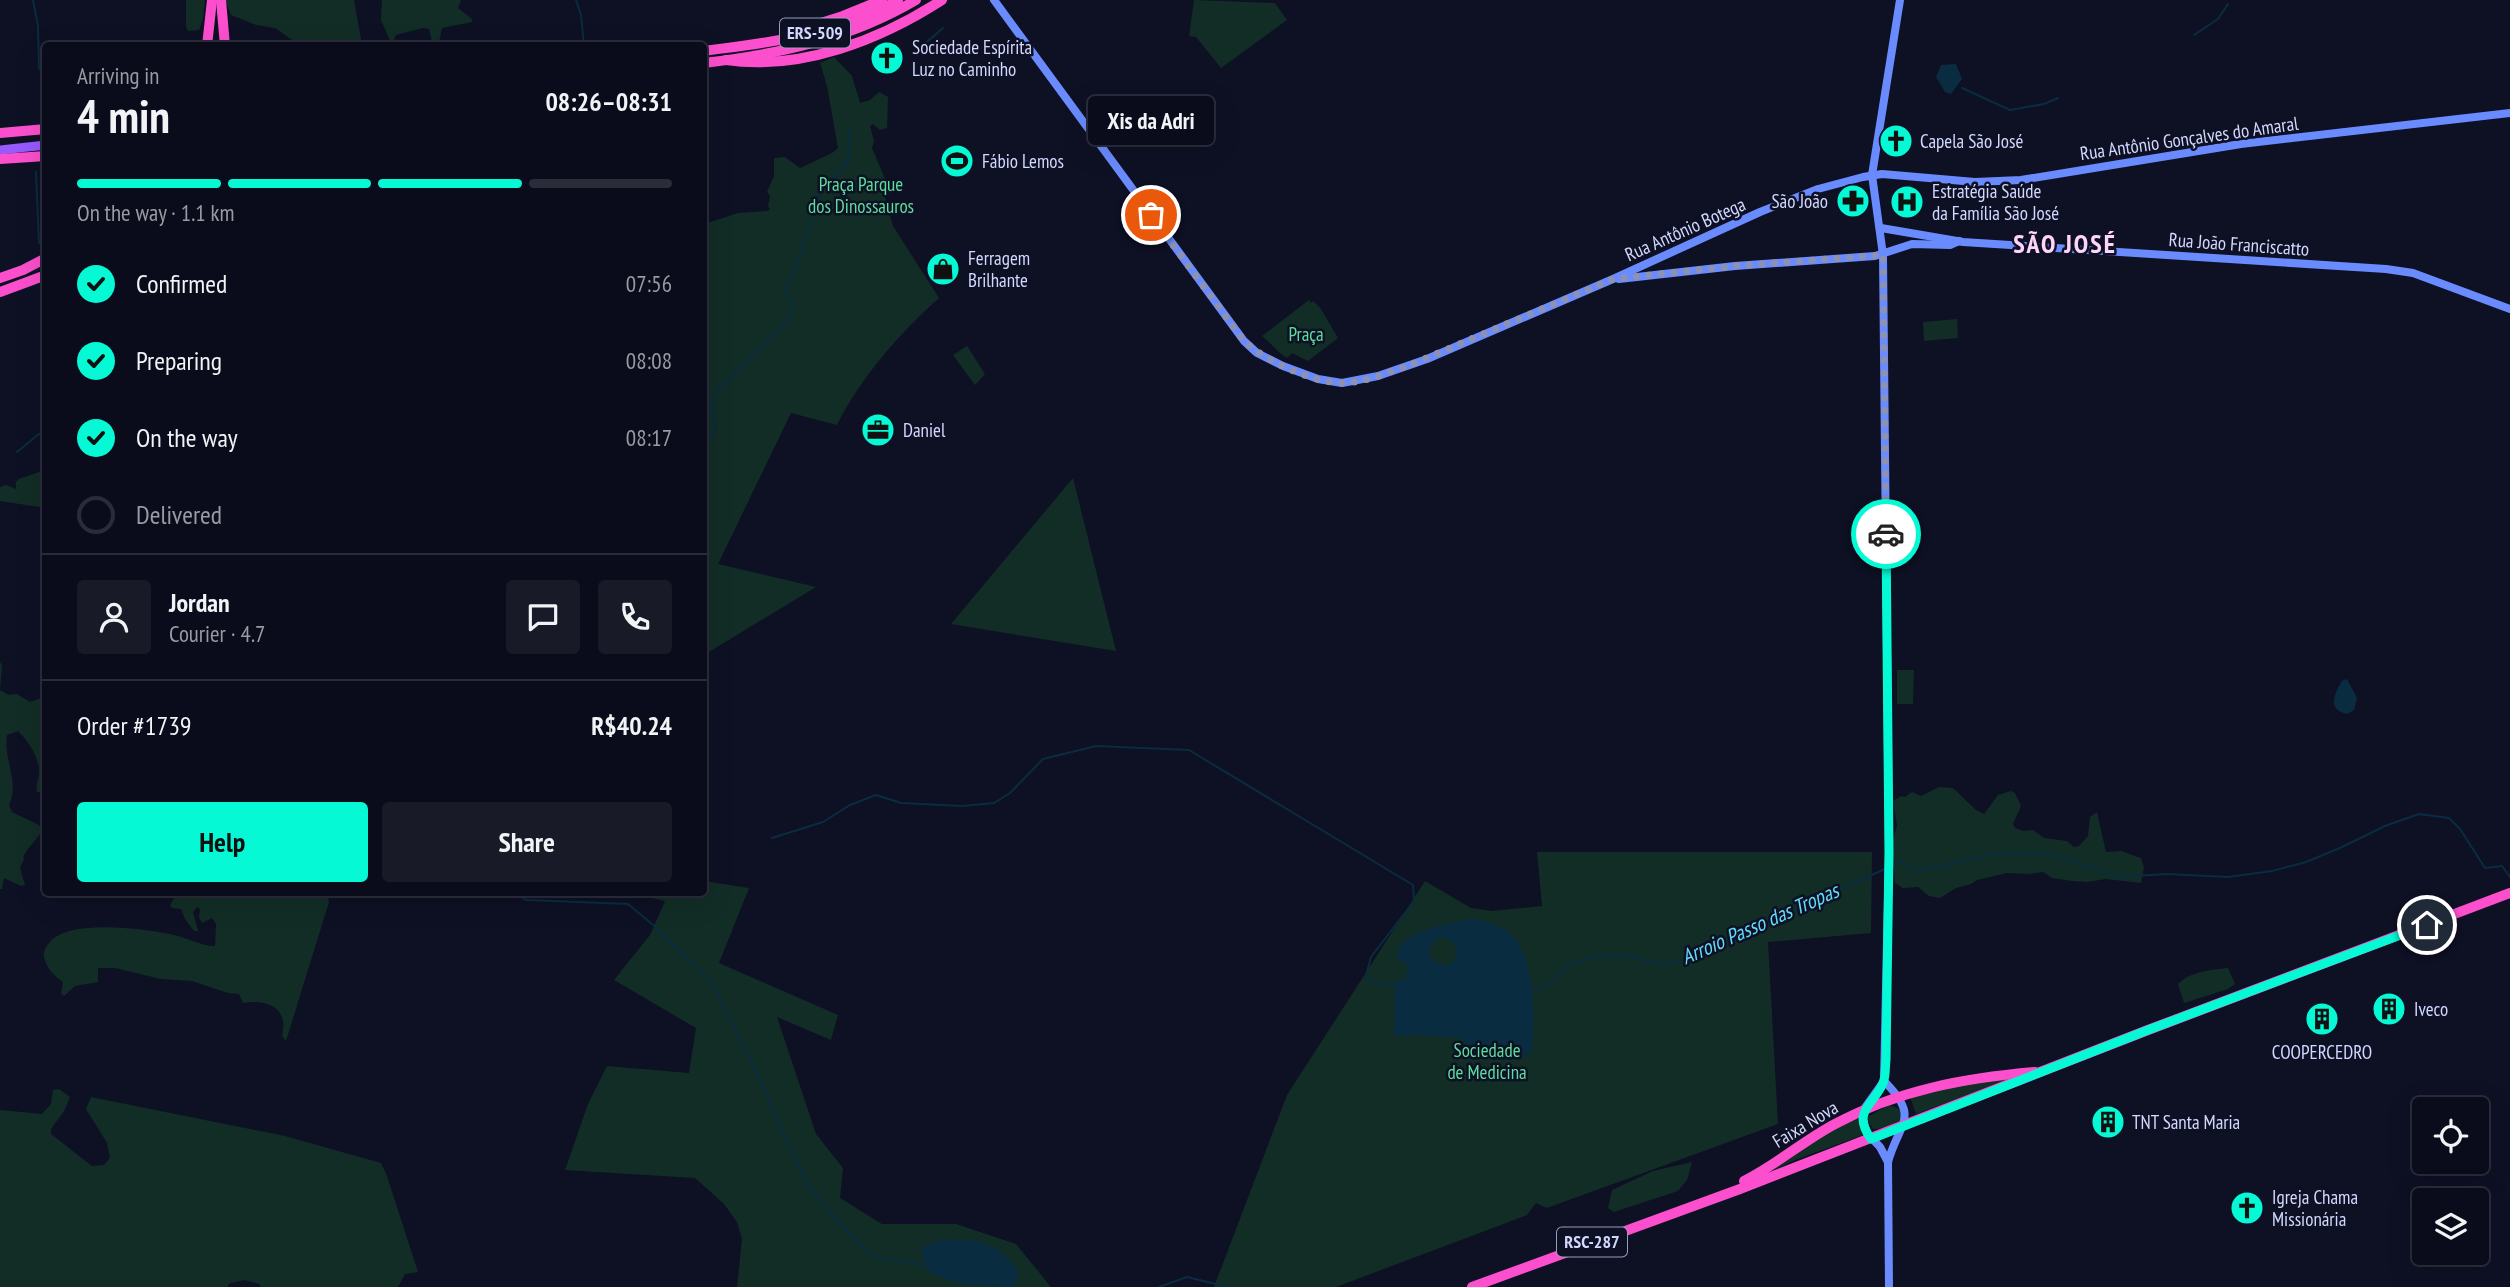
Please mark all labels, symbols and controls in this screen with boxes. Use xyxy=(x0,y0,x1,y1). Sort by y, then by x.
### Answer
road number: ERS-509 xyxy=(780,18,850,48)
place label: Sociedade Espírita Luz no Caminho xyxy=(912,35,1032,81)
church icon: Sociedade Espírita Luz no Caminho xyxy=(868,39,906,77)
text: Arriving in xyxy=(77,61,159,90)
text: 08:26–08:31 xyxy=(545,85,672,118)
text: 4 min xyxy=(77,86,170,146)
callout: Xis da Adri xyxy=(1088,96,1214,145)
text: Xis da Adri xyxy=(1107,106,1195,135)
street label: Rua Antônio Gonçalves do Amaral xyxy=(2078,111,2300,165)
church icon: Capela São José xyxy=(1877,122,1915,160)
place label: Capela São José xyxy=(1920,129,2023,153)
sports icon: Fábio Lemos xyxy=(938,142,976,180)
place label: Fábio Lemos xyxy=(982,149,1064,173)
park label: Praça Parque dos Dinossauros xyxy=(808,172,914,218)
place label: Estratégia Saúde da Família São José xyxy=(1932,179,2059,225)
pharmacy icon: São João xyxy=(1834,182,1872,220)
hospital icon: Estratégia Saúde da Família São José xyxy=(1888,183,1926,221)
pin xyxy=(1121,185,1181,245)
place label: São João xyxy=(1771,189,1828,213)
street label: Rua Antônio Botega xyxy=(1621,192,1749,266)
icon: bag xyxy=(1132,196,1170,234)
text: On the way · 1.1 km xyxy=(77,198,234,227)
district label: SÃO JOSÉ xyxy=(2013,227,2117,260)
street label: Rua João Franciscatto xyxy=(2168,227,2310,261)
place label: Ferragem Brilhante xyxy=(968,246,1030,292)
shop icon: Ferragem Brilhante xyxy=(924,250,962,288)
icon: check xyxy=(77,265,115,303)
text: Confirmed xyxy=(136,267,227,300)
text: 07:56 xyxy=(626,269,672,298)
park label: Praça xyxy=(1288,322,1324,346)
icon: check xyxy=(77,342,115,380)
text: Preparing xyxy=(136,344,222,377)
text: 08:08 xyxy=(626,346,672,375)
office icon: Daniel xyxy=(859,411,897,449)
place label: Daniel xyxy=(903,418,946,442)
icon: check xyxy=(77,419,115,457)
text: On the way xyxy=(136,421,238,454)
text: 08:17 xyxy=(626,423,672,452)
text: Delivered xyxy=(136,498,222,531)
courier xyxy=(1851,499,1921,569)
icon: car xyxy=(1867,515,1905,553)
button: person xyxy=(77,580,151,654)
button: chat xyxy=(506,580,580,654)
button: phone xyxy=(598,580,672,654)
text: Jordan xyxy=(169,586,230,619)
text: Courier · 4.7 xyxy=(169,619,265,648)
text: Order #1739 xyxy=(77,709,192,742)
text: R$40.24 xyxy=(591,709,672,742)
button: Help xyxy=(77,802,368,882)
button: Share xyxy=(382,802,672,882)
water label: Arroio Passo das Tropas xyxy=(1677,876,1844,970)
pin xyxy=(2397,895,2457,955)
icon: home xyxy=(2408,906,2446,944)
building icon: Iveco xyxy=(2370,990,2408,1028)
place label: Iveco xyxy=(2414,997,2448,1021)
building icon: COOPERCEDRO xyxy=(2303,1000,2341,1038)
park label: Sociedade de Medicina xyxy=(1447,1038,1527,1084)
place label: COOPERCEDRO xyxy=(2272,1040,2372,1064)
street label: Faixa Nova xyxy=(1768,1095,1842,1153)
map controls xyxy=(2412,1097,2489,1265)
button: locate xyxy=(2412,1097,2489,1174)
building icon: TNT Santa Maria xyxy=(2089,1103,2127,1141)
place label: TNT Santa Maria xyxy=(2132,1110,2240,1134)
place label: Igreja Chama Missionária xyxy=(2272,1185,2358,1231)
button: layers xyxy=(2412,1188,2489,1265)
church icon: Igreja Chama Missionária xyxy=(2228,1189,2266,1227)
road number: RSC-287 xyxy=(1557,1227,1627,1256)

